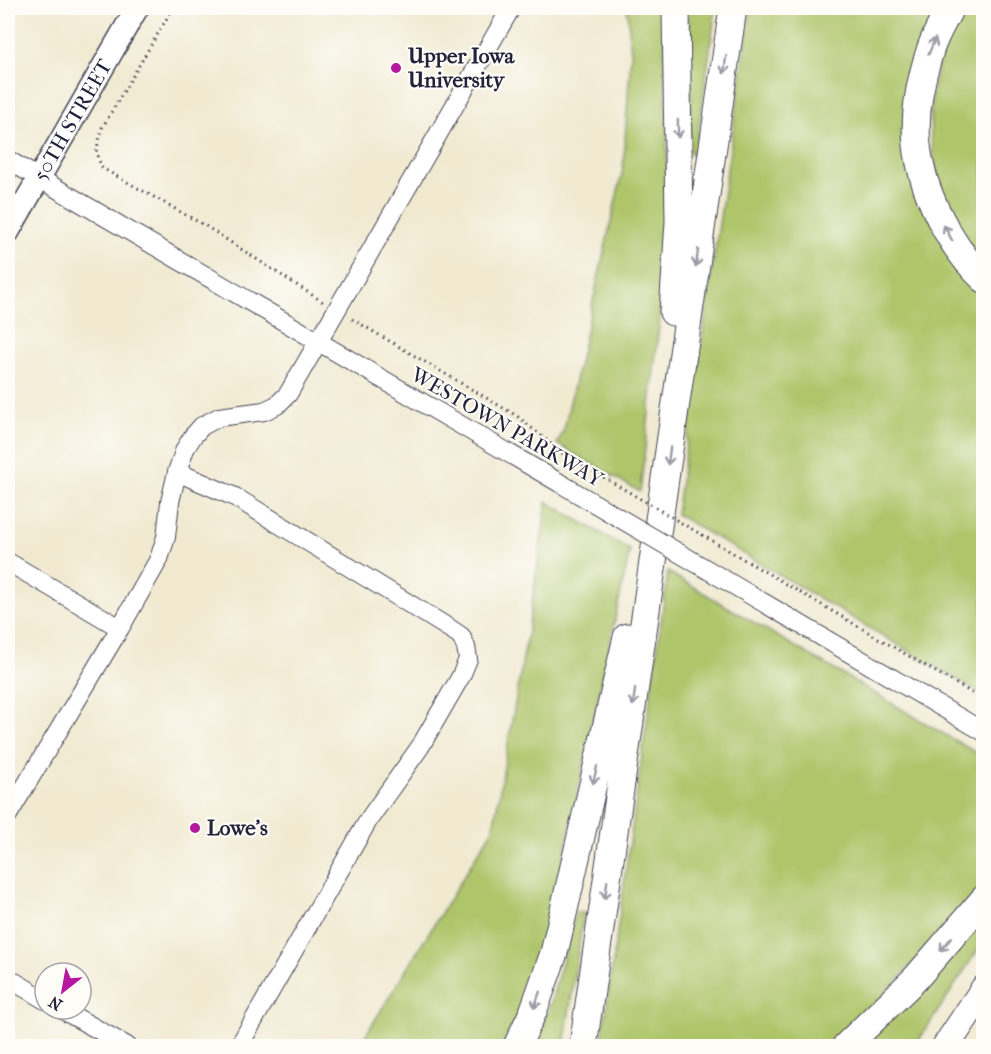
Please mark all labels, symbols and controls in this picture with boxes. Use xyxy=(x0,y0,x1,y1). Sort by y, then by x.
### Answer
one-way arrow xyxy=(927,37,938,56)
place label: Upper Iowa University xyxy=(407,44,515,92)
street label: 50TH STREET xyxy=(28,55,117,185)
one-way arrow xyxy=(719,55,730,75)
marker: Upper Iowa University xyxy=(389,61,403,75)
one-way arrow xyxy=(672,118,684,138)
one-way arrow xyxy=(942,225,954,242)
one-way arrow xyxy=(692,248,703,268)
street label: WESTOWN PARKWAY xyxy=(406,362,608,492)
one-way arrow xyxy=(663,446,674,466)
one-way arrow xyxy=(628,687,639,706)
one-way arrow xyxy=(588,765,600,784)
place label: Lowe's xyxy=(207,816,268,840)
marker: Lowe's xyxy=(188,821,202,835)
one-way arrow xyxy=(600,879,611,899)
one-way arrow xyxy=(939,936,953,951)
north arrow xyxy=(33,961,93,1021)
one-way arrow xyxy=(531,990,542,1009)
text: N xyxy=(45,992,66,1015)

